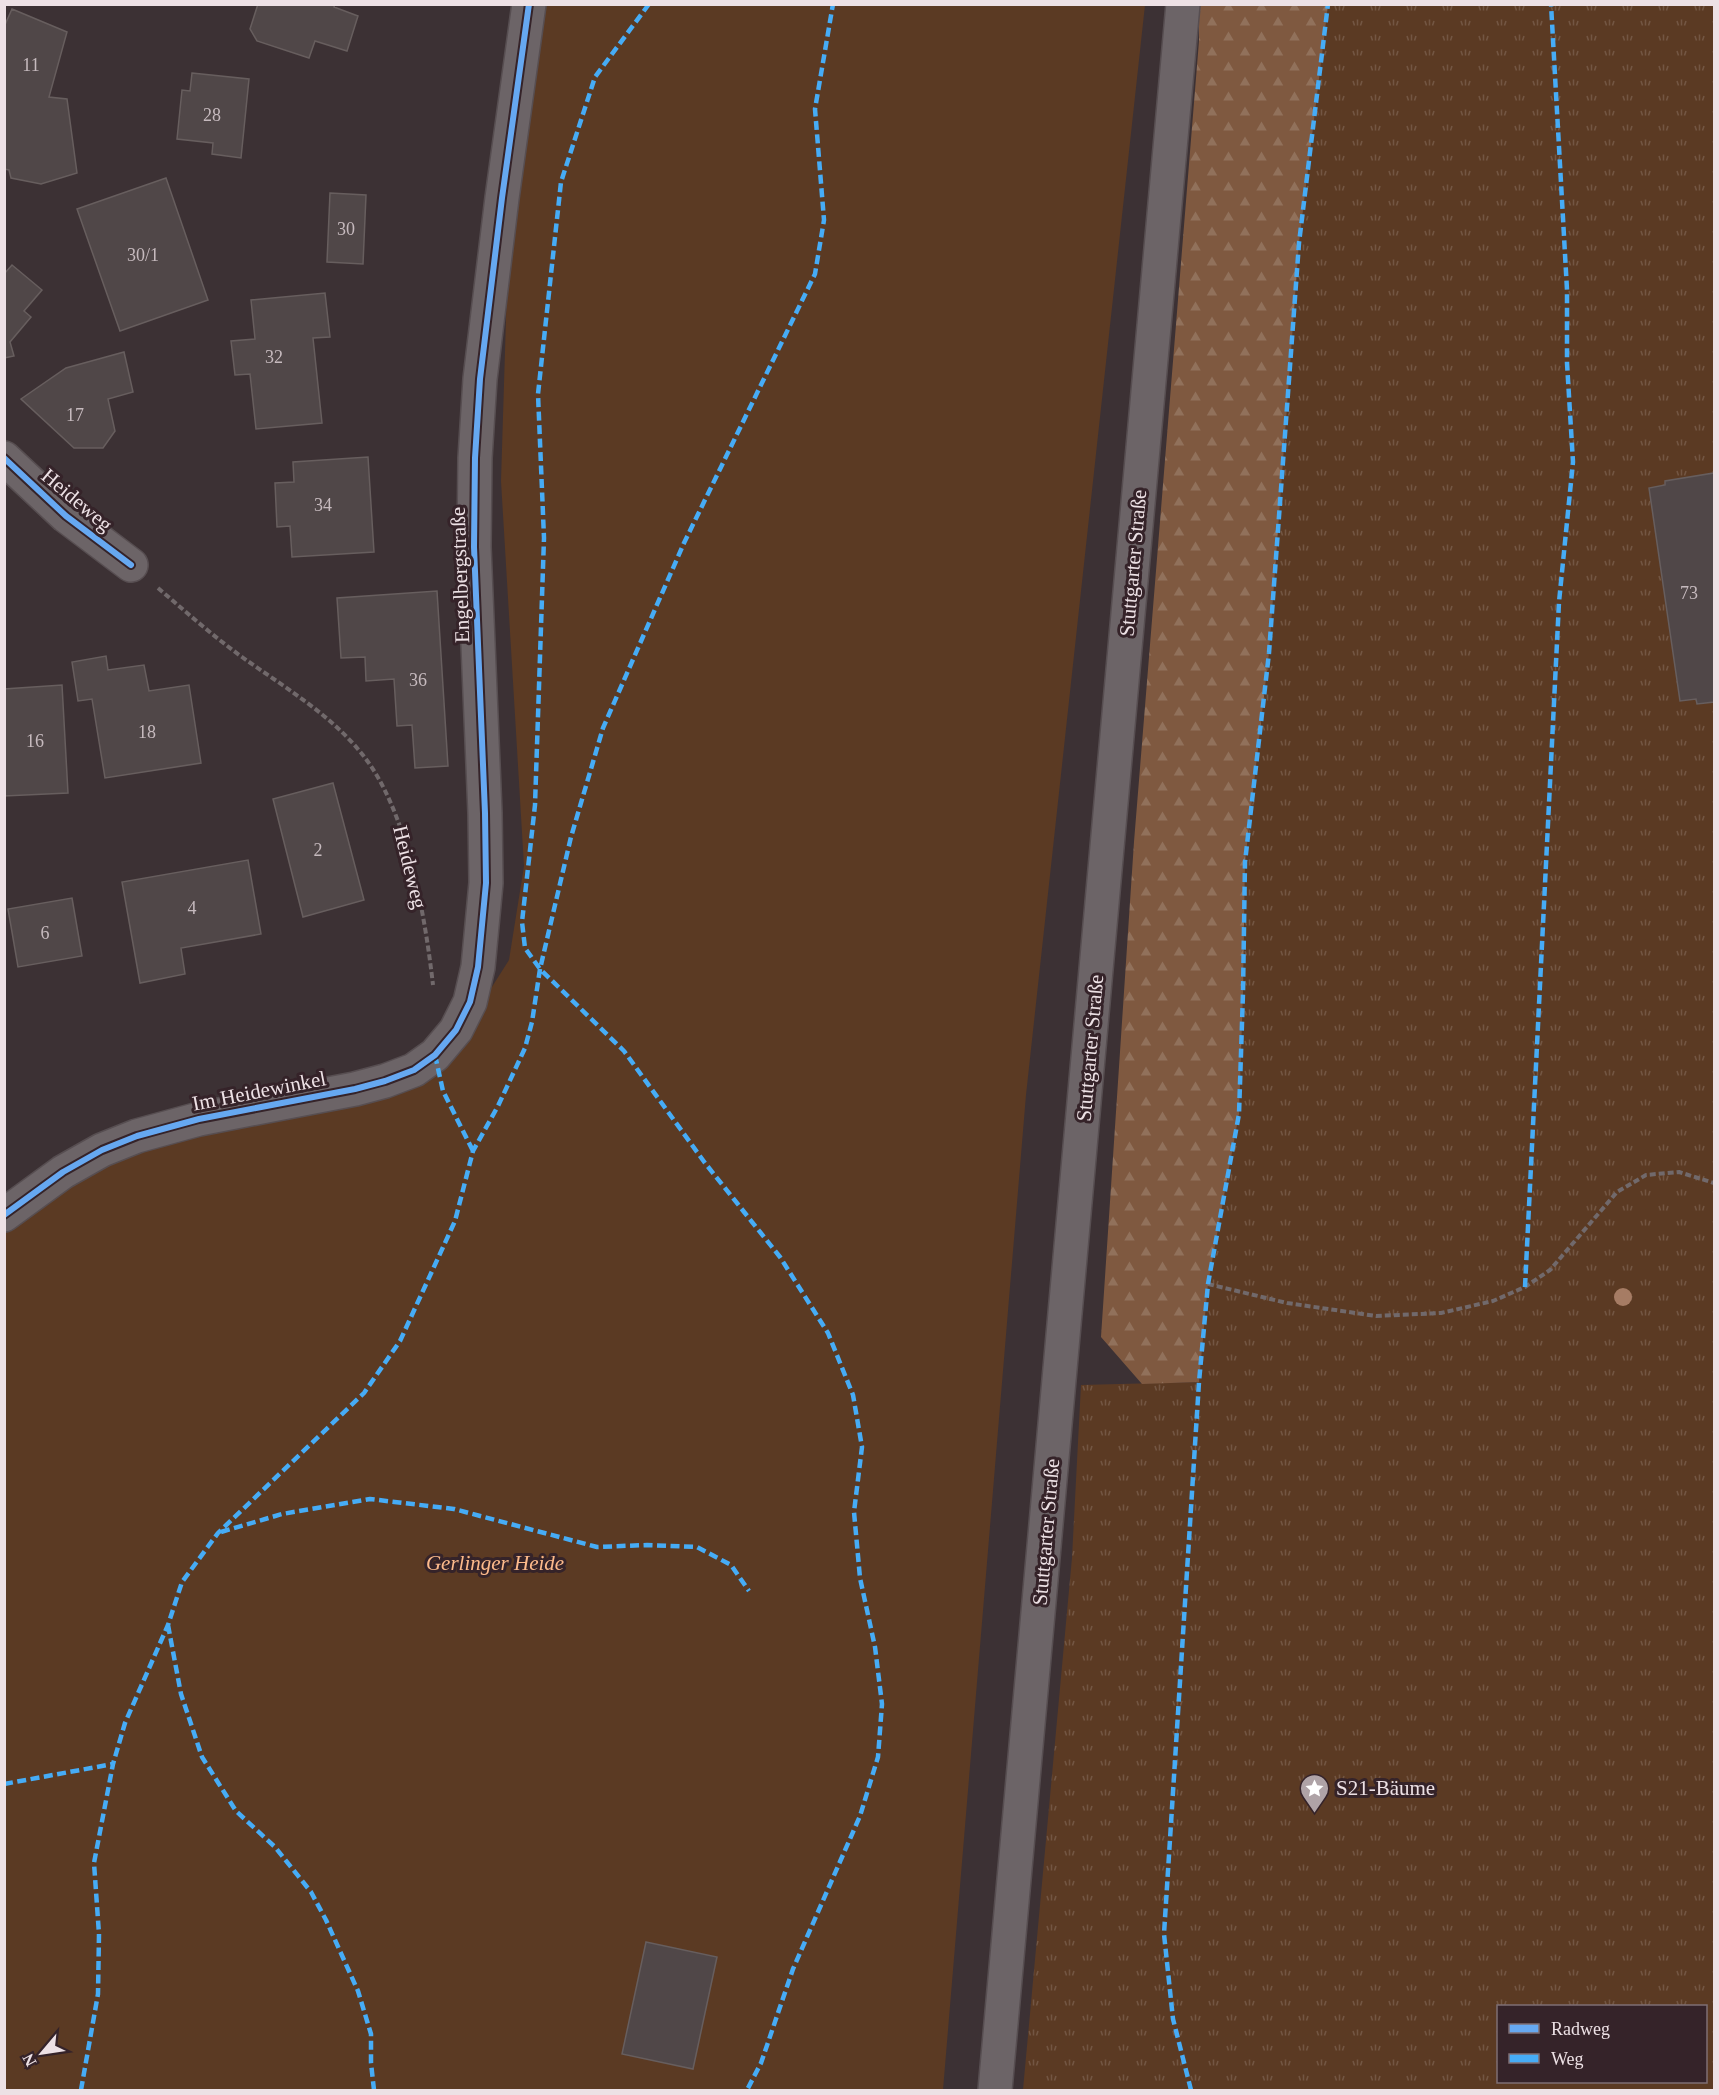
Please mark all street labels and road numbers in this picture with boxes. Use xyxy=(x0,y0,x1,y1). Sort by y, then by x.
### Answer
street label: Heideweg xyxy=(37,463,118,537)
street label: Stuttgarter Straße xyxy=(1115,488,1151,638)
street label: Engelbergstraße xyxy=(446,507,474,643)
street label: Heideweg xyxy=(388,823,432,912)
street label: Stuttgarter Straße xyxy=(1072,973,1108,1123)
street label: Im Heidewinkel xyxy=(190,1066,328,1116)
street label: Stuttgarter Straße xyxy=(1028,1457,1064,1607)

